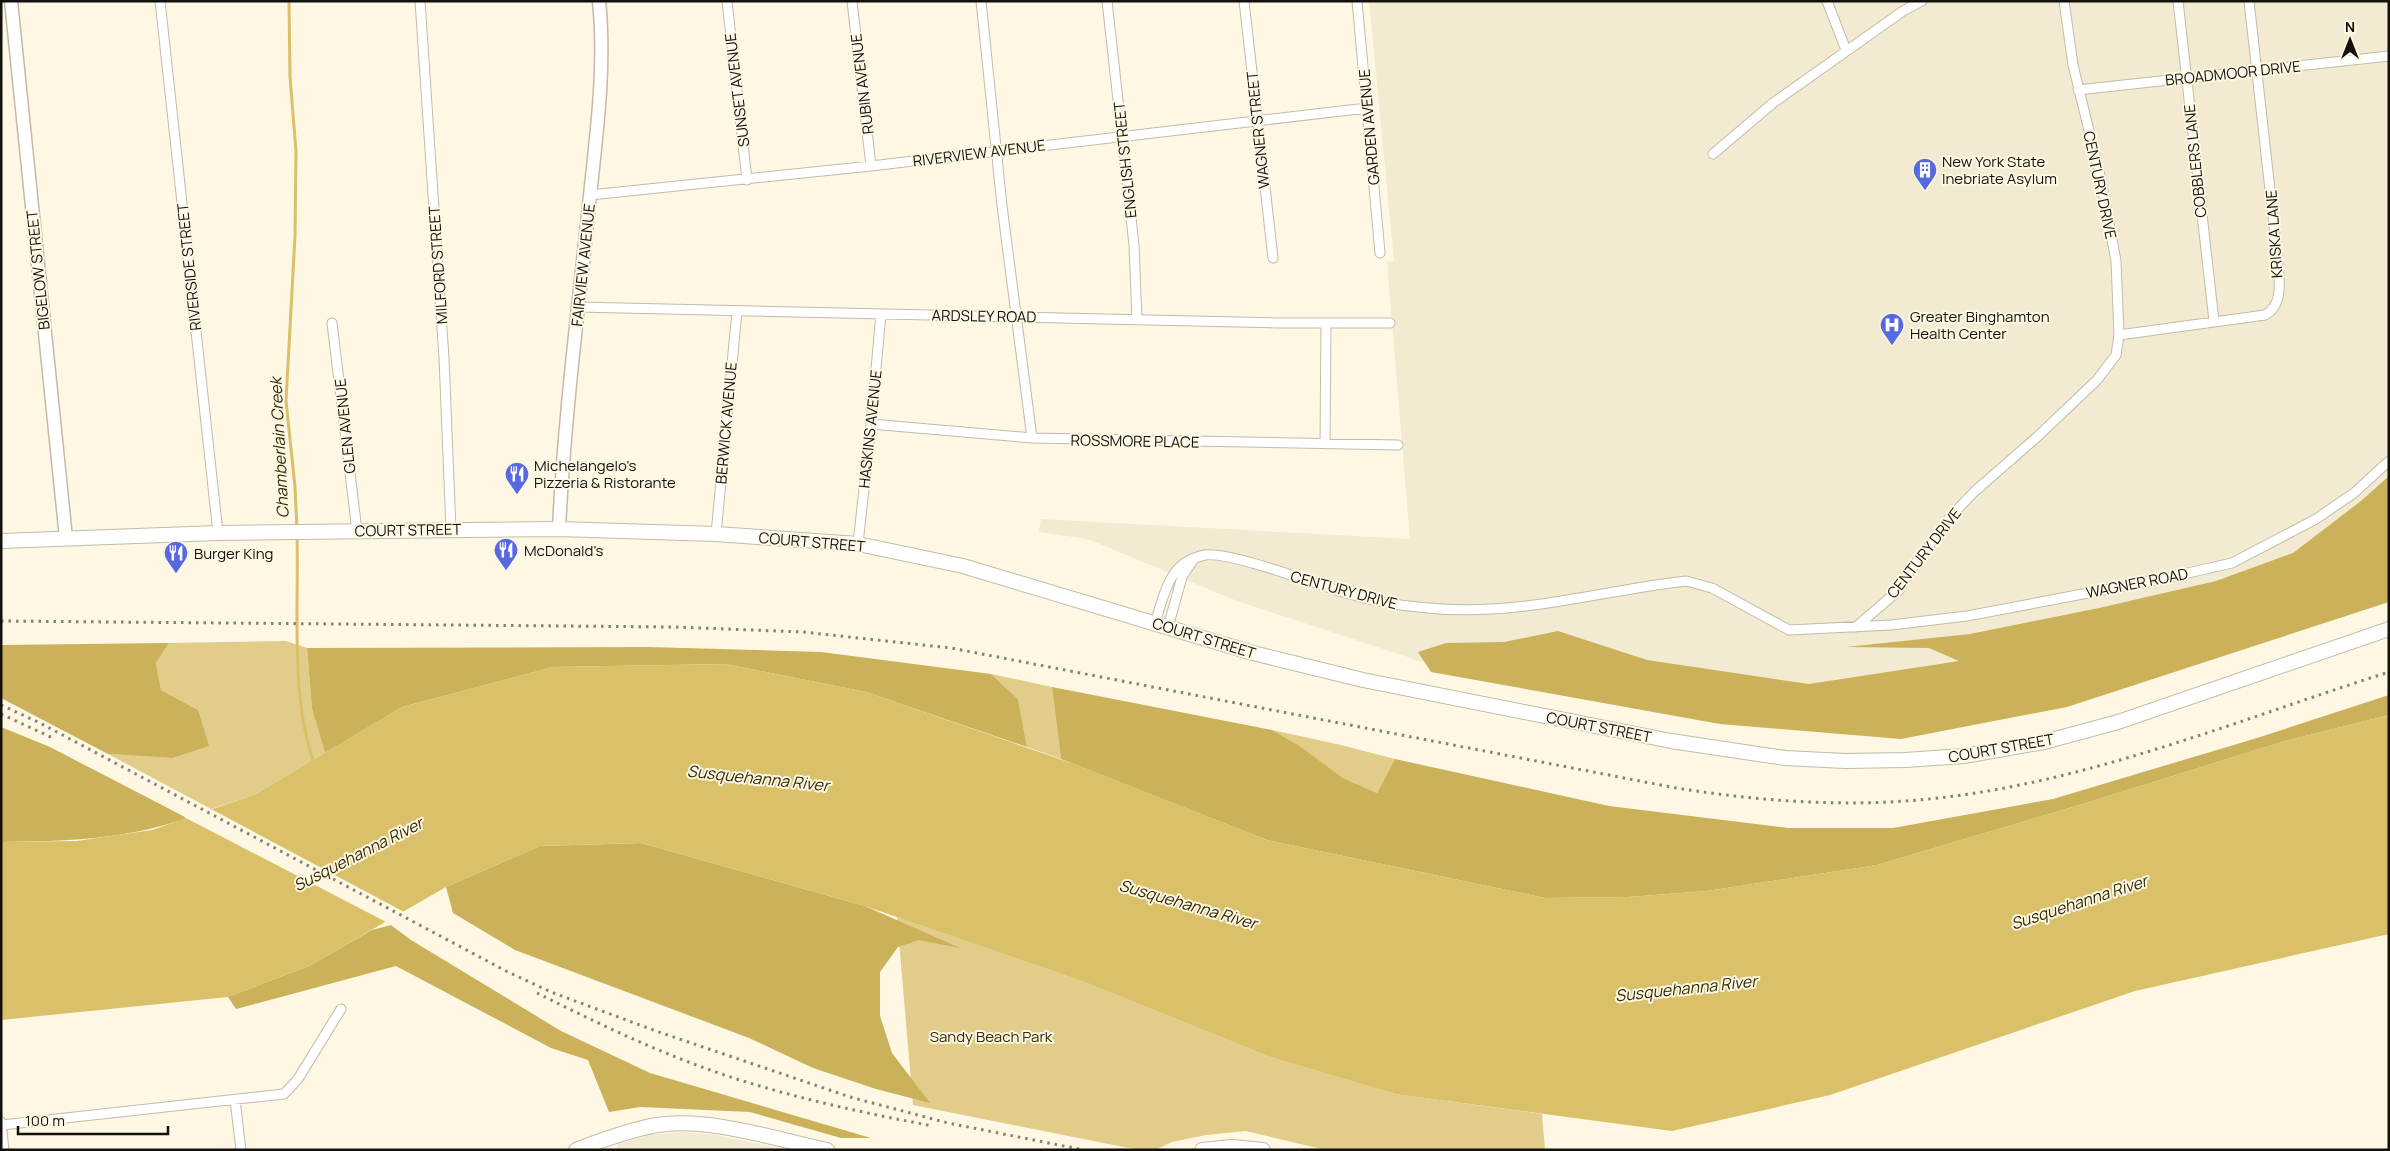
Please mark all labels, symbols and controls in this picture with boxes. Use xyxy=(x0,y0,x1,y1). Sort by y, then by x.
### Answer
north arrow xyxy=(2325,15,2375,65)
text: N xyxy=(2345,17,2355,36)
street label: SUNSET AVENUE xyxy=(720,32,754,148)
street label: RUBIN AVENUE xyxy=(845,32,879,136)
street label: BROADMOOR DRIVE xyxy=(2164,55,2302,91)
street label: GARDEN AVENUE xyxy=(1353,68,1385,186)
street label: WAGNER STREET xyxy=(1241,70,1275,190)
street label: ENGLISH STREET xyxy=(1108,101,1142,219)
street label: COBBLERS LANE xyxy=(2179,103,2211,219)
street label: CENTURY DRIVE xyxy=(2078,129,2122,241)
street label: RIVERVIEW AVENUE xyxy=(911,134,1047,172)
place label: New York State Inebriate Asylum xyxy=(1942,151,2057,189)
building icon: New York State Inebriate Asylum xyxy=(1912,157,1938,191)
street label: KRISKA LANE xyxy=(2260,189,2288,279)
street label: RIVERSIDE STREET xyxy=(172,202,206,332)
street label: FAIRVIEW AVENUE xyxy=(566,203,600,327)
street label: MILFORD STREET xyxy=(423,205,453,325)
street label: BIGELOW STREET xyxy=(21,209,55,331)
street label: ARDSLEY ROAD xyxy=(931,305,1037,327)
place label: Greater Binghamton Health Center xyxy=(1910,306,2050,344)
hospital icon: Greater Binghamton Health Center xyxy=(1879,312,1905,346)
street label: BERWICK AVENUE xyxy=(710,361,742,485)
street label: HASKINS AVENUE xyxy=(853,369,887,489)
water label: Chamberlain Creek xyxy=(264,375,294,519)
street label: GLEN AVENUE xyxy=(330,377,360,475)
street label: ROSSMORE PLACE xyxy=(1070,429,1200,453)
place label: Michelangelo's Pizzeria & Ristorante xyxy=(534,455,676,493)
restaurant icon: Michelangelo's Pizzeria & Ristorante xyxy=(504,461,530,495)
street label: CENTURY DRIVE xyxy=(1882,503,1966,603)
street label: COURT STREET xyxy=(354,519,462,541)
street label: COURT STREET xyxy=(758,527,866,557)
restaurant icon: McDonald's xyxy=(493,537,519,571)
restaurant icon: Burger King xyxy=(163,540,189,574)
place label: McDonald's xyxy=(524,540,603,561)
place label: Burger King xyxy=(194,543,273,564)
street label: WAGNER ROAD xyxy=(2084,563,2190,603)
street label: CENTURY DRIVE xyxy=(1288,566,1400,614)
street label: COURT STREET xyxy=(1150,612,1258,664)
street label: COURT STREET xyxy=(1545,707,1653,748)
street label: COURT STREET xyxy=(1947,728,2055,768)
water label: Susquehanna River xyxy=(686,760,832,797)
water label: Susquehanna River xyxy=(290,811,428,896)
water label: Susquehanna River xyxy=(2008,869,2152,934)
water label: Susquehanna River xyxy=(1117,874,1262,935)
water label: Susquehanna River xyxy=(1614,969,1760,1006)
park label: Sandy Beach Park xyxy=(930,1026,1053,1047)
scale bar xyxy=(18,1104,168,1136)
text: 100 m xyxy=(25,1110,65,1131)

